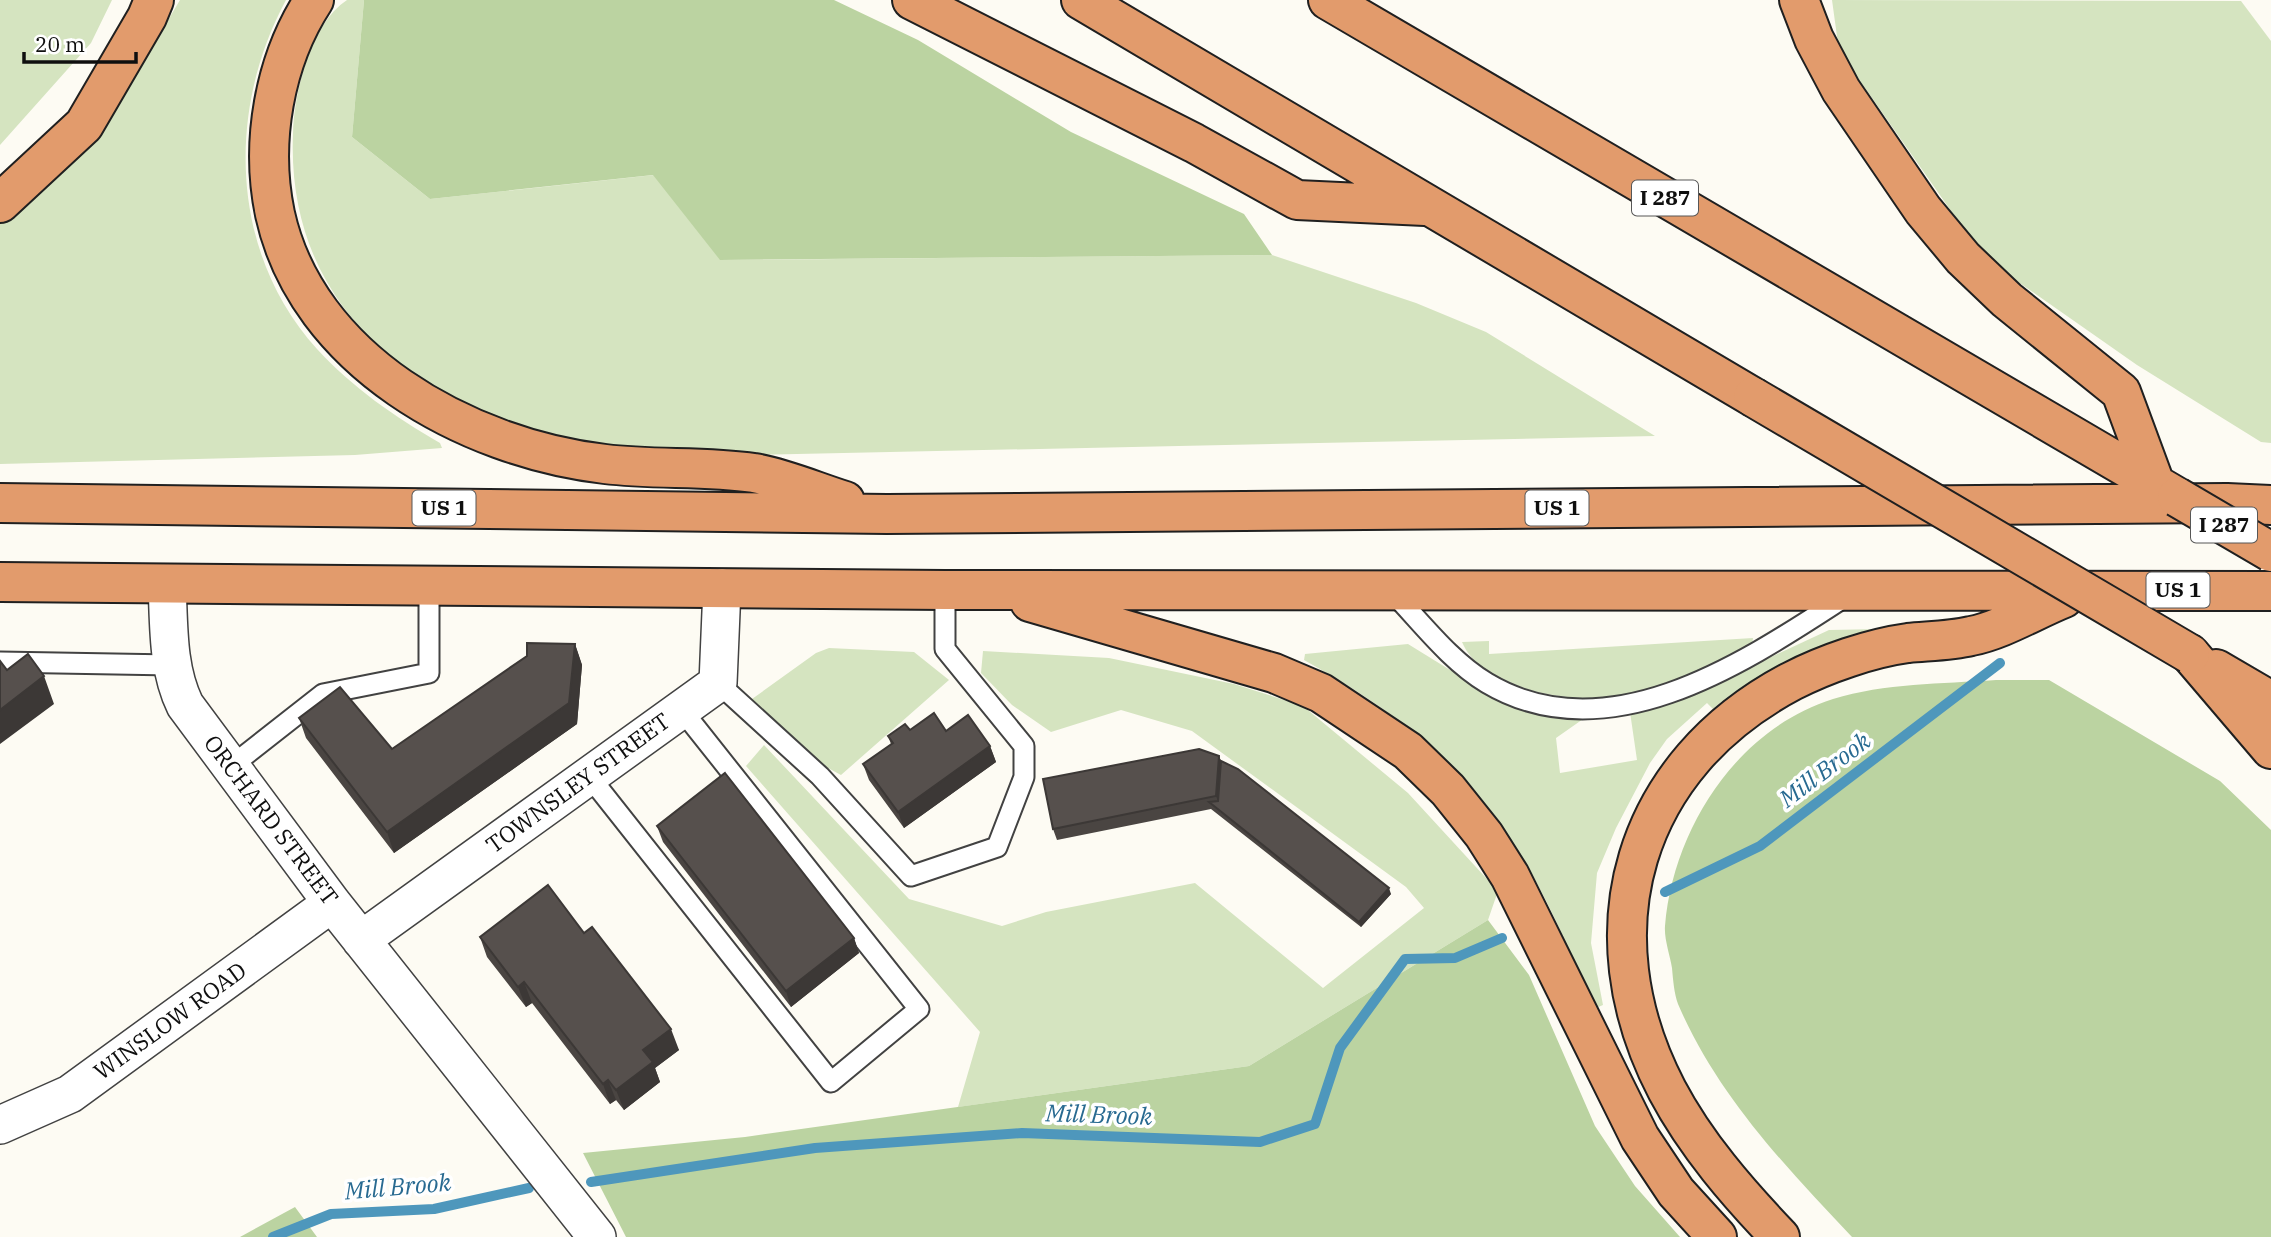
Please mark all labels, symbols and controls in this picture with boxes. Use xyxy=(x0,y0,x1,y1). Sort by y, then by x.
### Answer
scale bar xyxy=(24,21,136,65)
text: 20 m xyxy=(35,30,85,58)
road number: I 287 xyxy=(1632,180,1698,216)
road number: US 1 xyxy=(412,490,476,526)
road number: US 1 xyxy=(1526,490,1588,526)
road number: I 287 xyxy=(2191,508,2257,542)
road number: US 1 xyxy=(2146,572,2210,608)
street label: TOWNSLEY STREET xyxy=(479,705,675,859)
water label: Mill Brook xyxy=(1771,724,1877,815)
street label: ORCHARD STREET xyxy=(198,728,346,911)
street label: WINSLOW ROAD xyxy=(87,955,252,1086)
water label: Mill Brook xyxy=(1044,1096,1153,1132)
water label: Mill Brook xyxy=(342,1165,453,1207)

